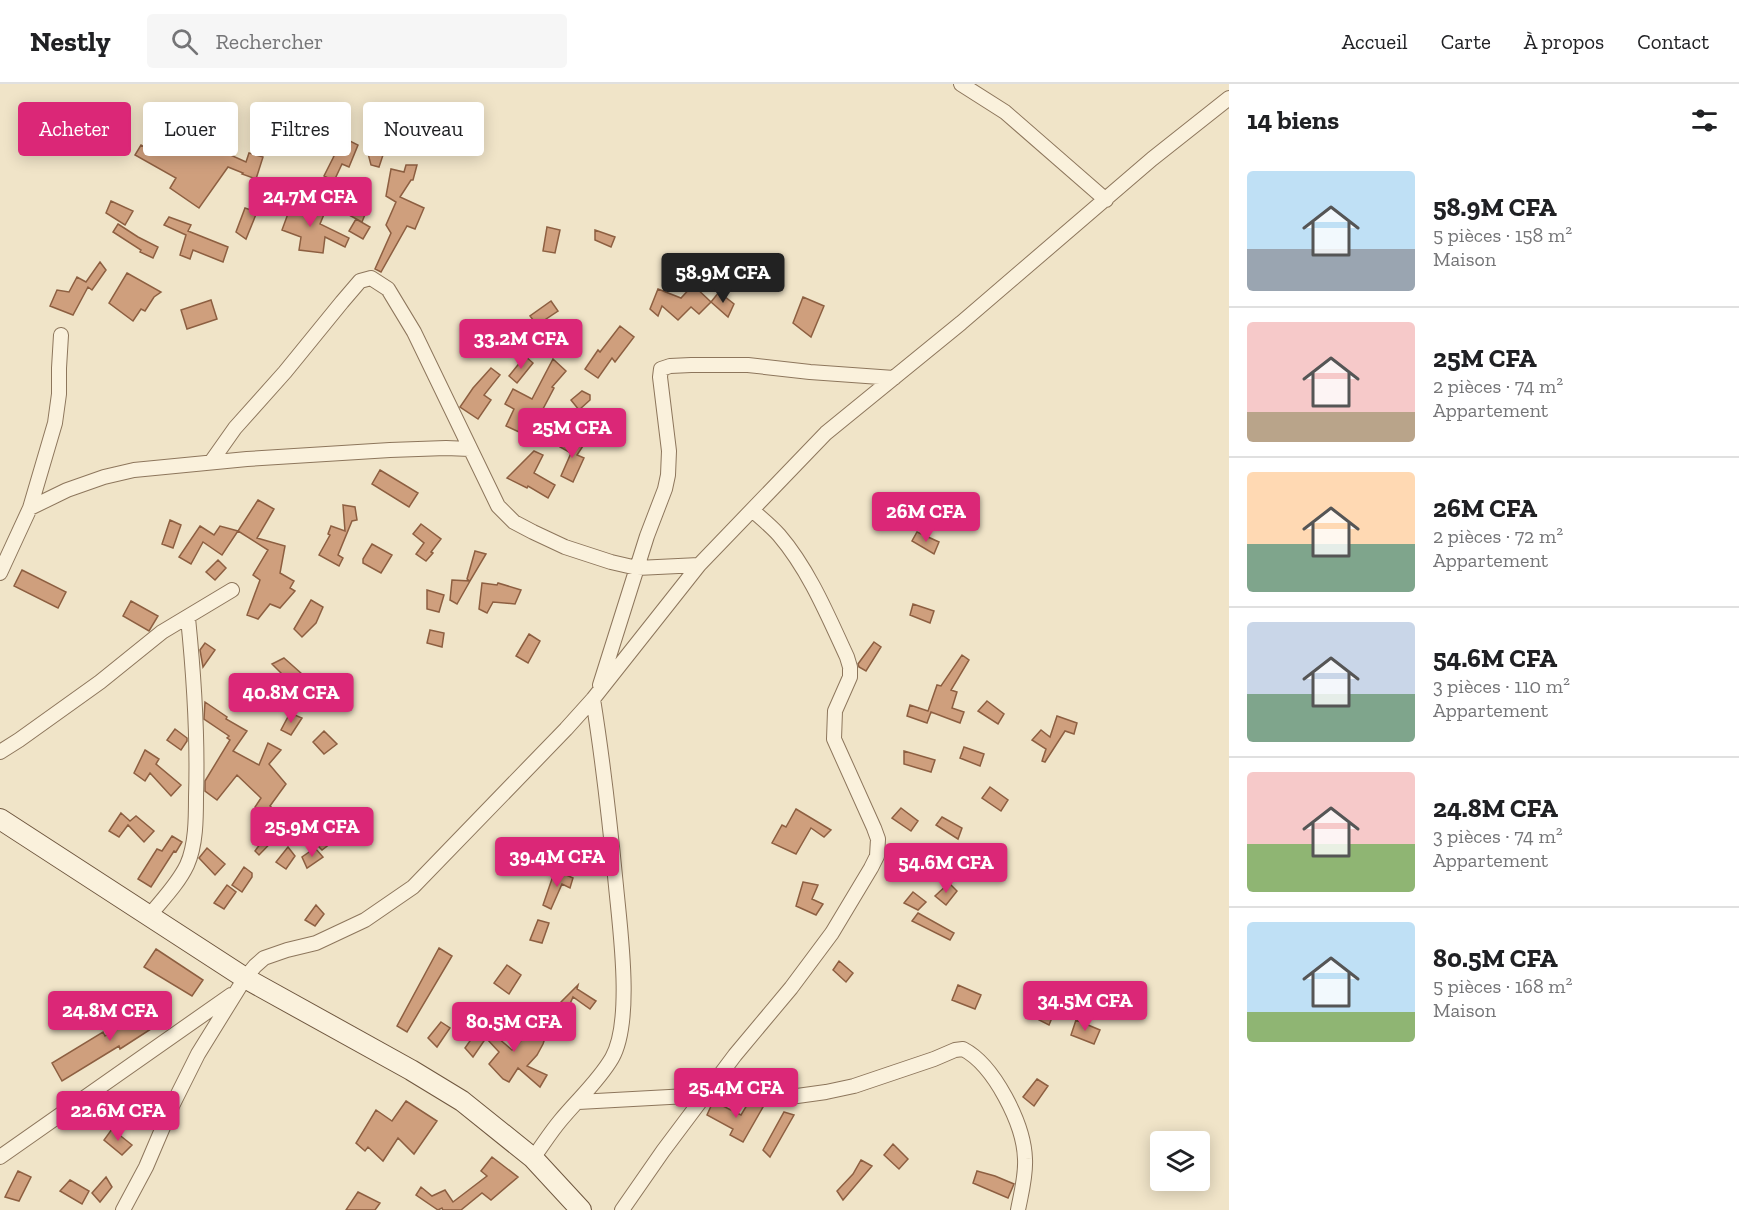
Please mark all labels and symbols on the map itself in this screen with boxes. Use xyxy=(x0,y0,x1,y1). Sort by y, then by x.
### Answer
pin: 24.7M CFA xyxy=(241,177,379,228)
pin: 58.9M CFA xyxy=(654,253,792,304)
pin: 33.2M CFA xyxy=(452,319,590,370)
pin: 25M CFA xyxy=(517,408,627,459)
pin: 26M CFA xyxy=(871,492,981,543)
pin: 40.8M CFA xyxy=(222,673,360,724)
pin: 25.9M CFA xyxy=(243,807,381,858)
pin: 39.4M CFA xyxy=(488,837,626,888)
pin: 54.6M CFA xyxy=(877,843,1015,894)
pin: 34.5M CFA xyxy=(1016,981,1154,1032)
pin: 24.8M CFA xyxy=(41,991,179,1042)
pin: 80.5M CFA xyxy=(445,1002,583,1053)
pin: 25.4M CFA xyxy=(667,1068,805,1119)
pin: 22.6M CFA xyxy=(49,1091,187,1142)

